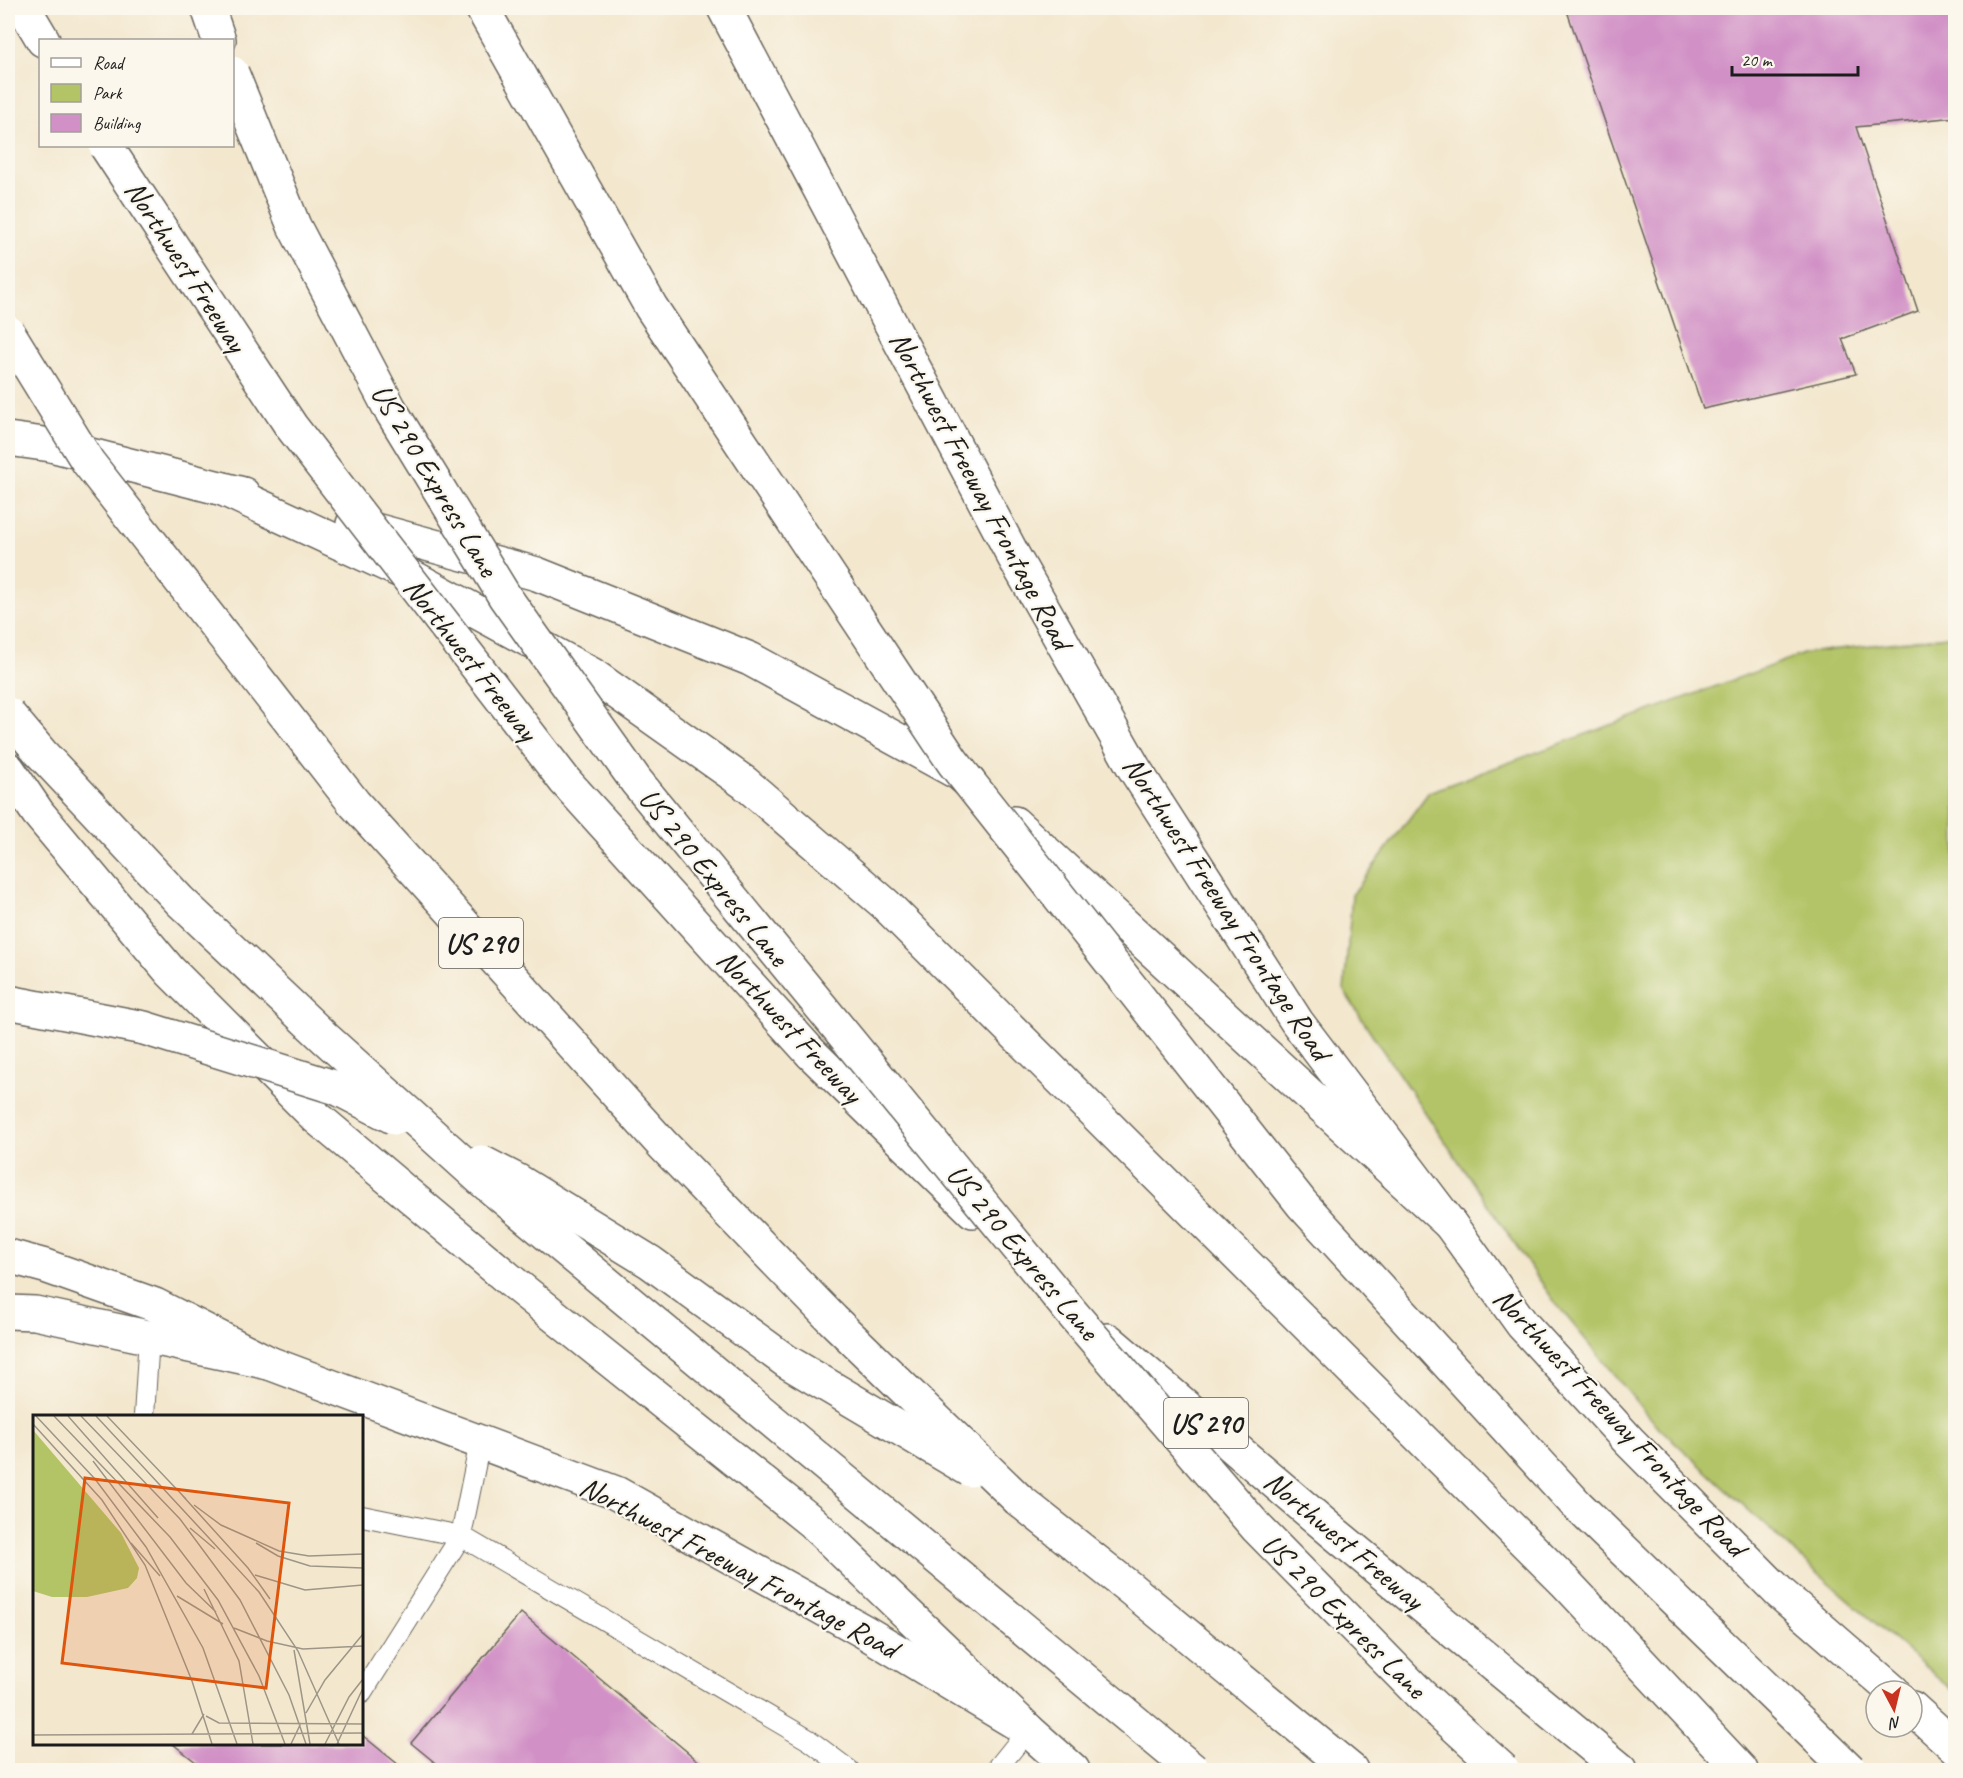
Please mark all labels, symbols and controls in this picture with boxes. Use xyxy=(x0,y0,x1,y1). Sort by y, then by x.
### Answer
legend xyxy=(39,39,234,147)
scale bar xyxy=(1732,39,1858,77)
text: 20 m xyxy=(1741,49,1774,71)
text: Road xyxy=(93,52,126,74)
text: Park xyxy=(93,82,123,104)
text: Building xyxy=(93,112,142,134)
street label: Northwest Freeway xyxy=(116,173,257,361)
street label: Northwest Freeway Frontage Road xyxy=(881,325,1083,659)
street label: US 290 Express Lane xyxy=(363,377,509,585)
street label: Northwest Freeway xyxy=(395,570,548,750)
street label: Northwest Freeway Frontage Road xyxy=(1115,749,1342,1071)
street label: US 290 Express Lane xyxy=(631,780,799,975)
road number: US 290 xyxy=(439,918,523,968)
street label: Northwest Freeway xyxy=(709,941,873,1113)
street label: US 290 Express Lane xyxy=(938,1156,1109,1350)
street label: Northwest Freeway Frontage Road xyxy=(1485,1279,1758,1568)
road number: US 290 xyxy=(1164,1398,1248,1448)
inset map xyxy=(33,1415,363,1745)
street label: Northwest Freeway xyxy=(1256,1462,1434,1620)
street label: Northwest Freeway Frontage Road xyxy=(574,1467,908,1669)
street label: US 290 Express Lane xyxy=(1253,1525,1436,1708)
north arrow xyxy=(1864,1679,1924,1739)
text: N xyxy=(1887,1712,1902,1734)

